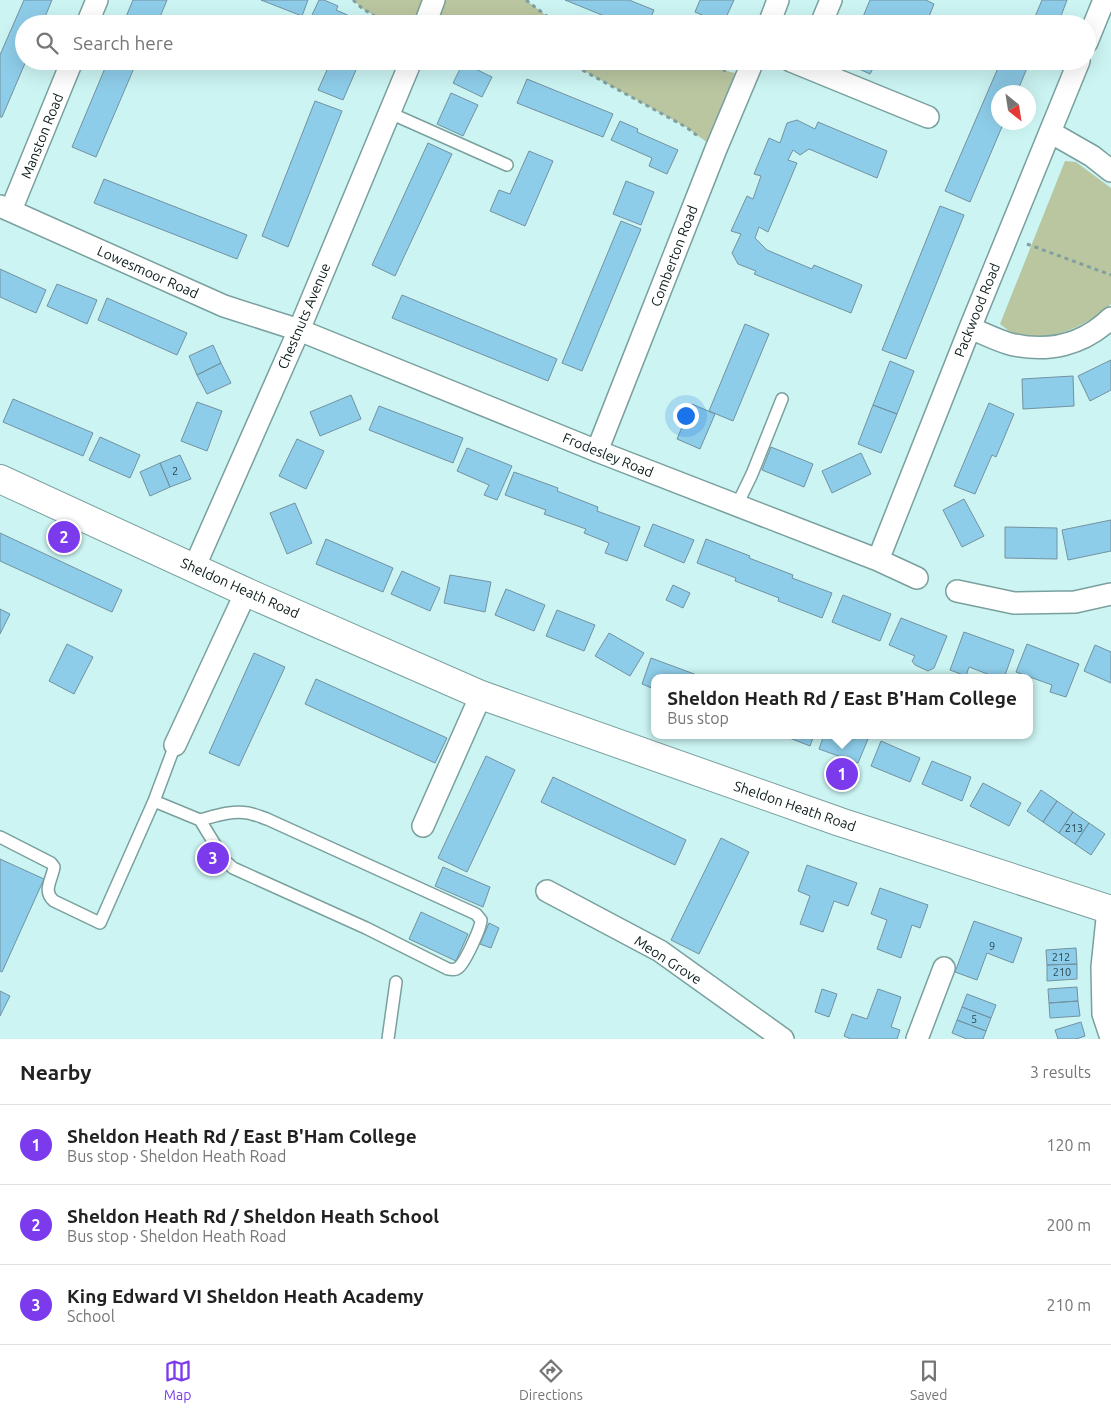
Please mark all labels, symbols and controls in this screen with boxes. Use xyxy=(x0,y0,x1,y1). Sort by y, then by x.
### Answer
search box xyxy=(15,15,1096,70)
icon: search xyxy=(33,29,61,57)
text: Search here xyxy=(73,32,173,54)
north arrow xyxy=(991,85,1036,130)
street label: Manston Road xyxy=(18,91,66,181)
street label: Comberton Road xyxy=(647,203,701,309)
street label: Lowesmoor Road xyxy=(95,242,201,302)
street label: Chestnuts Avenue xyxy=(274,260,334,372)
street label: Packwood Road xyxy=(951,261,1003,359)
your location xyxy=(673,403,699,429)
street label: Frodesley Road xyxy=(560,430,656,480)
house number: 2 xyxy=(172,465,178,477)
pin: 2 xyxy=(48,518,80,556)
street label: Sheldon Heath Road xyxy=(178,555,302,621)
popup xyxy=(651,674,1033,739)
text: Sheldon Heath Rd / East B'Ham College xyxy=(667,687,1017,709)
text: Bus stop xyxy=(667,709,729,727)
pin: 1 xyxy=(826,755,858,793)
street label: Sheldon Heath Road xyxy=(732,778,858,834)
house number: 213 xyxy=(1065,822,1083,834)
pin: 3 xyxy=(197,839,229,877)
street label: Meon Grove xyxy=(632,932,704,988)
house number: 9 xyxy=(989,940,995,952)
house number: 212 xyxy=(1052,951,1070,963)
house number: 210 xyxy=(1053,966,1071,978)
house number: 5 xyxy=(971,1013,977,1025)
text: Nearby xyxy=(20,1060,91,1084)
text: 3 results xyxy=(1030,1063,1091,1081)
text: Sheldon Heath Rd / East B'Ham College xyxy=(67,1125,417,1147)
text: 1 xyxy=(31,1136,41,1154)
text: 120 m xyxy=(1046,1136,1091,1154)
text: Bus stop · Sheldon Heath Road xyxy=(67,1147,286,1165)
text: Sheldon Heath Rd / Sheldon Heath School xyxy=(67,1205,439,1227)
text: 2 xyxy=(31,1216,41,1234)
text: 200 m xyxy=(1046,1216,1091,1234)
text: Bus stop · Sheldon Heath Road xyxy=(67,1227,286,1245)
text: King Edward VI Sheldon Heath Academy xyxy=(67,1285,424,1307)
text: 3 xyxy=(31,1296,41,1314)
text: 210 m xyxy=(1046,1296,1091,1314)
text: School xyxy=(67,1307,115,1325)
tab: Map xyxy=(164,1357,192,1403)
tab: Directions xyxy=(519,1357,583,1403)
tab: Saved xyxy=(910,1357,947,1403)

